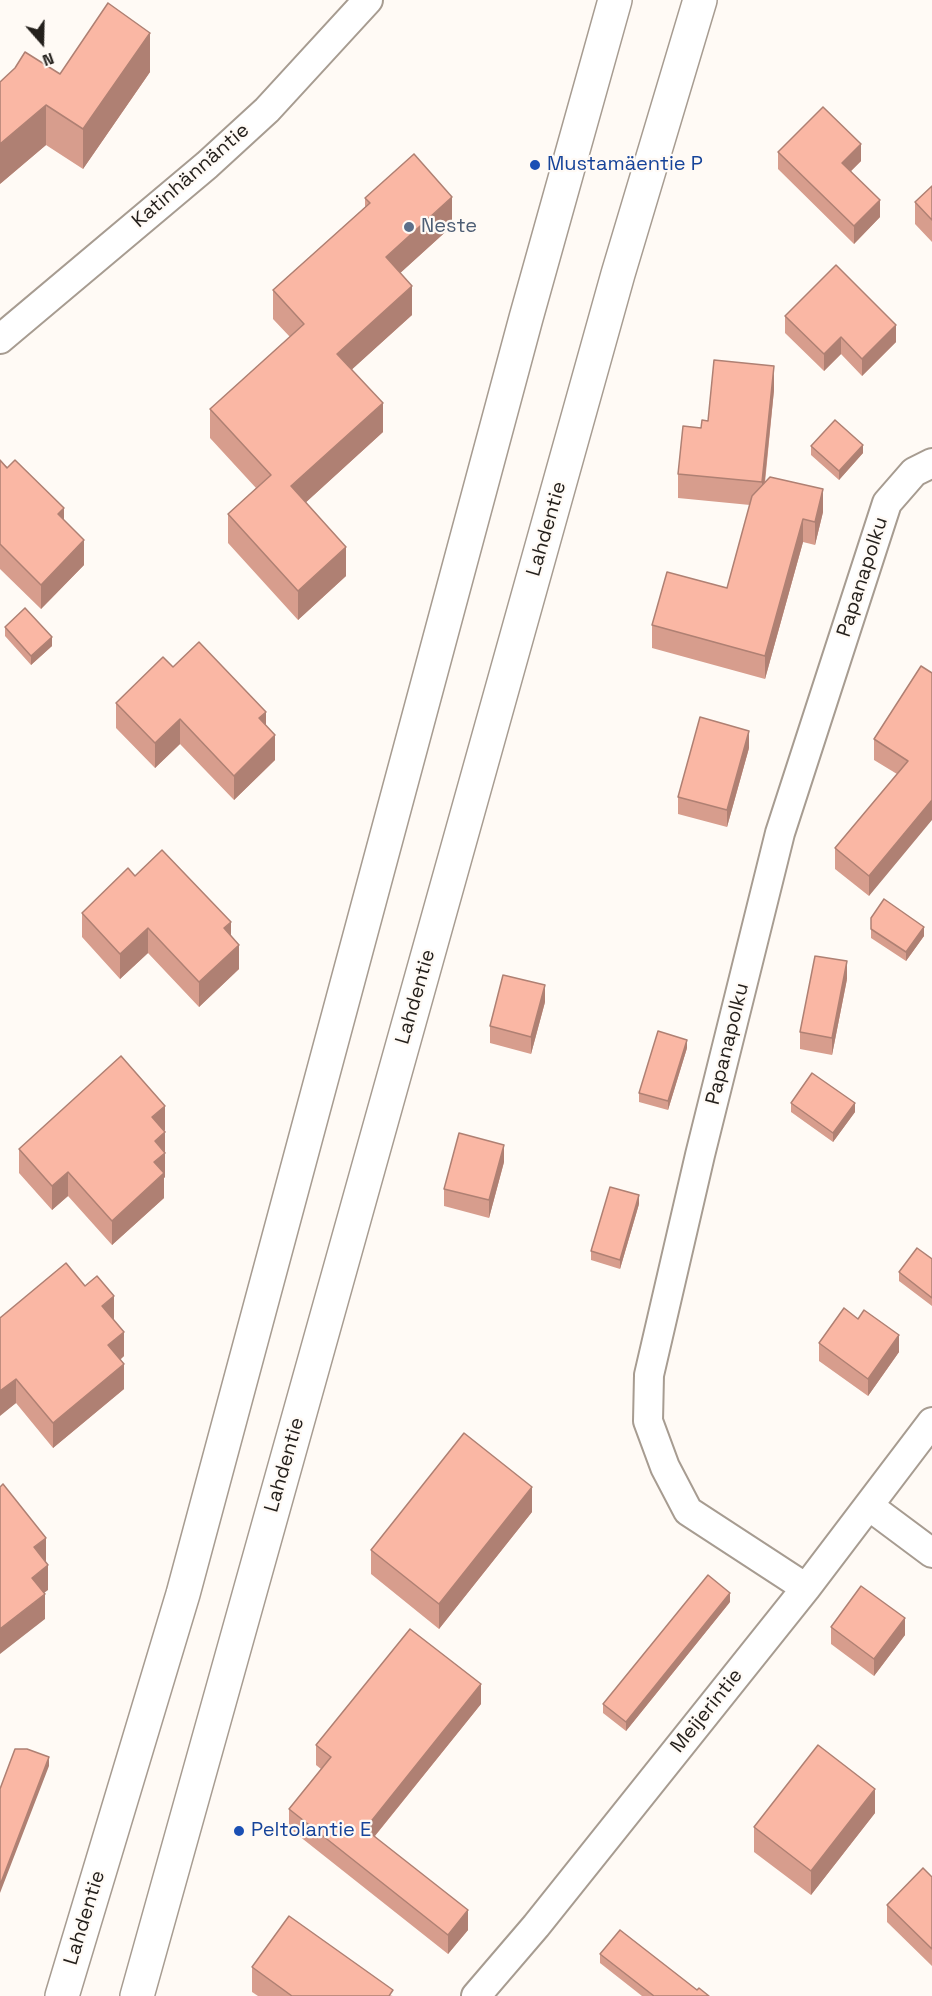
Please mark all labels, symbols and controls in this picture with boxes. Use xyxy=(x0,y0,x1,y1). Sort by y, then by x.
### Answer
north arrow xyxy=(12,12,72,72)
text: N xyxy=(40,48,57,71)
street label: Katinhännäntie xyxy=(128,119,254,233)
place label: Mustamäentie P xyxy=(547,153,703,177)
marker: Mustamäentie P xyxy=(528,158,542,172)
place label: Neste xyxy=(421,215,477,239)
marker: Neste xyxy=(402,220,416,234)
street label: Lahdentie xyxy=(522,479,572,579)
street label: Papanapolku xyxy=(832,514,894,640)
street label: Lahdentie xyxy=(391,947,441,1047)
street label: Papanapolku xyxy=(701,981,755,1107)
street label: Lahdentie xyxy=(260,1415,310,1515)
street label: Meijerintie xyxy=(666,1664,748,1758)
place label: Peltolantie E xyxy=(251,1819,371,1843)
marker: Peltolantie E xyxy=(232,1824,246,1838)
street label: Lahdentie xyxy=(59,1868,111,1968)

